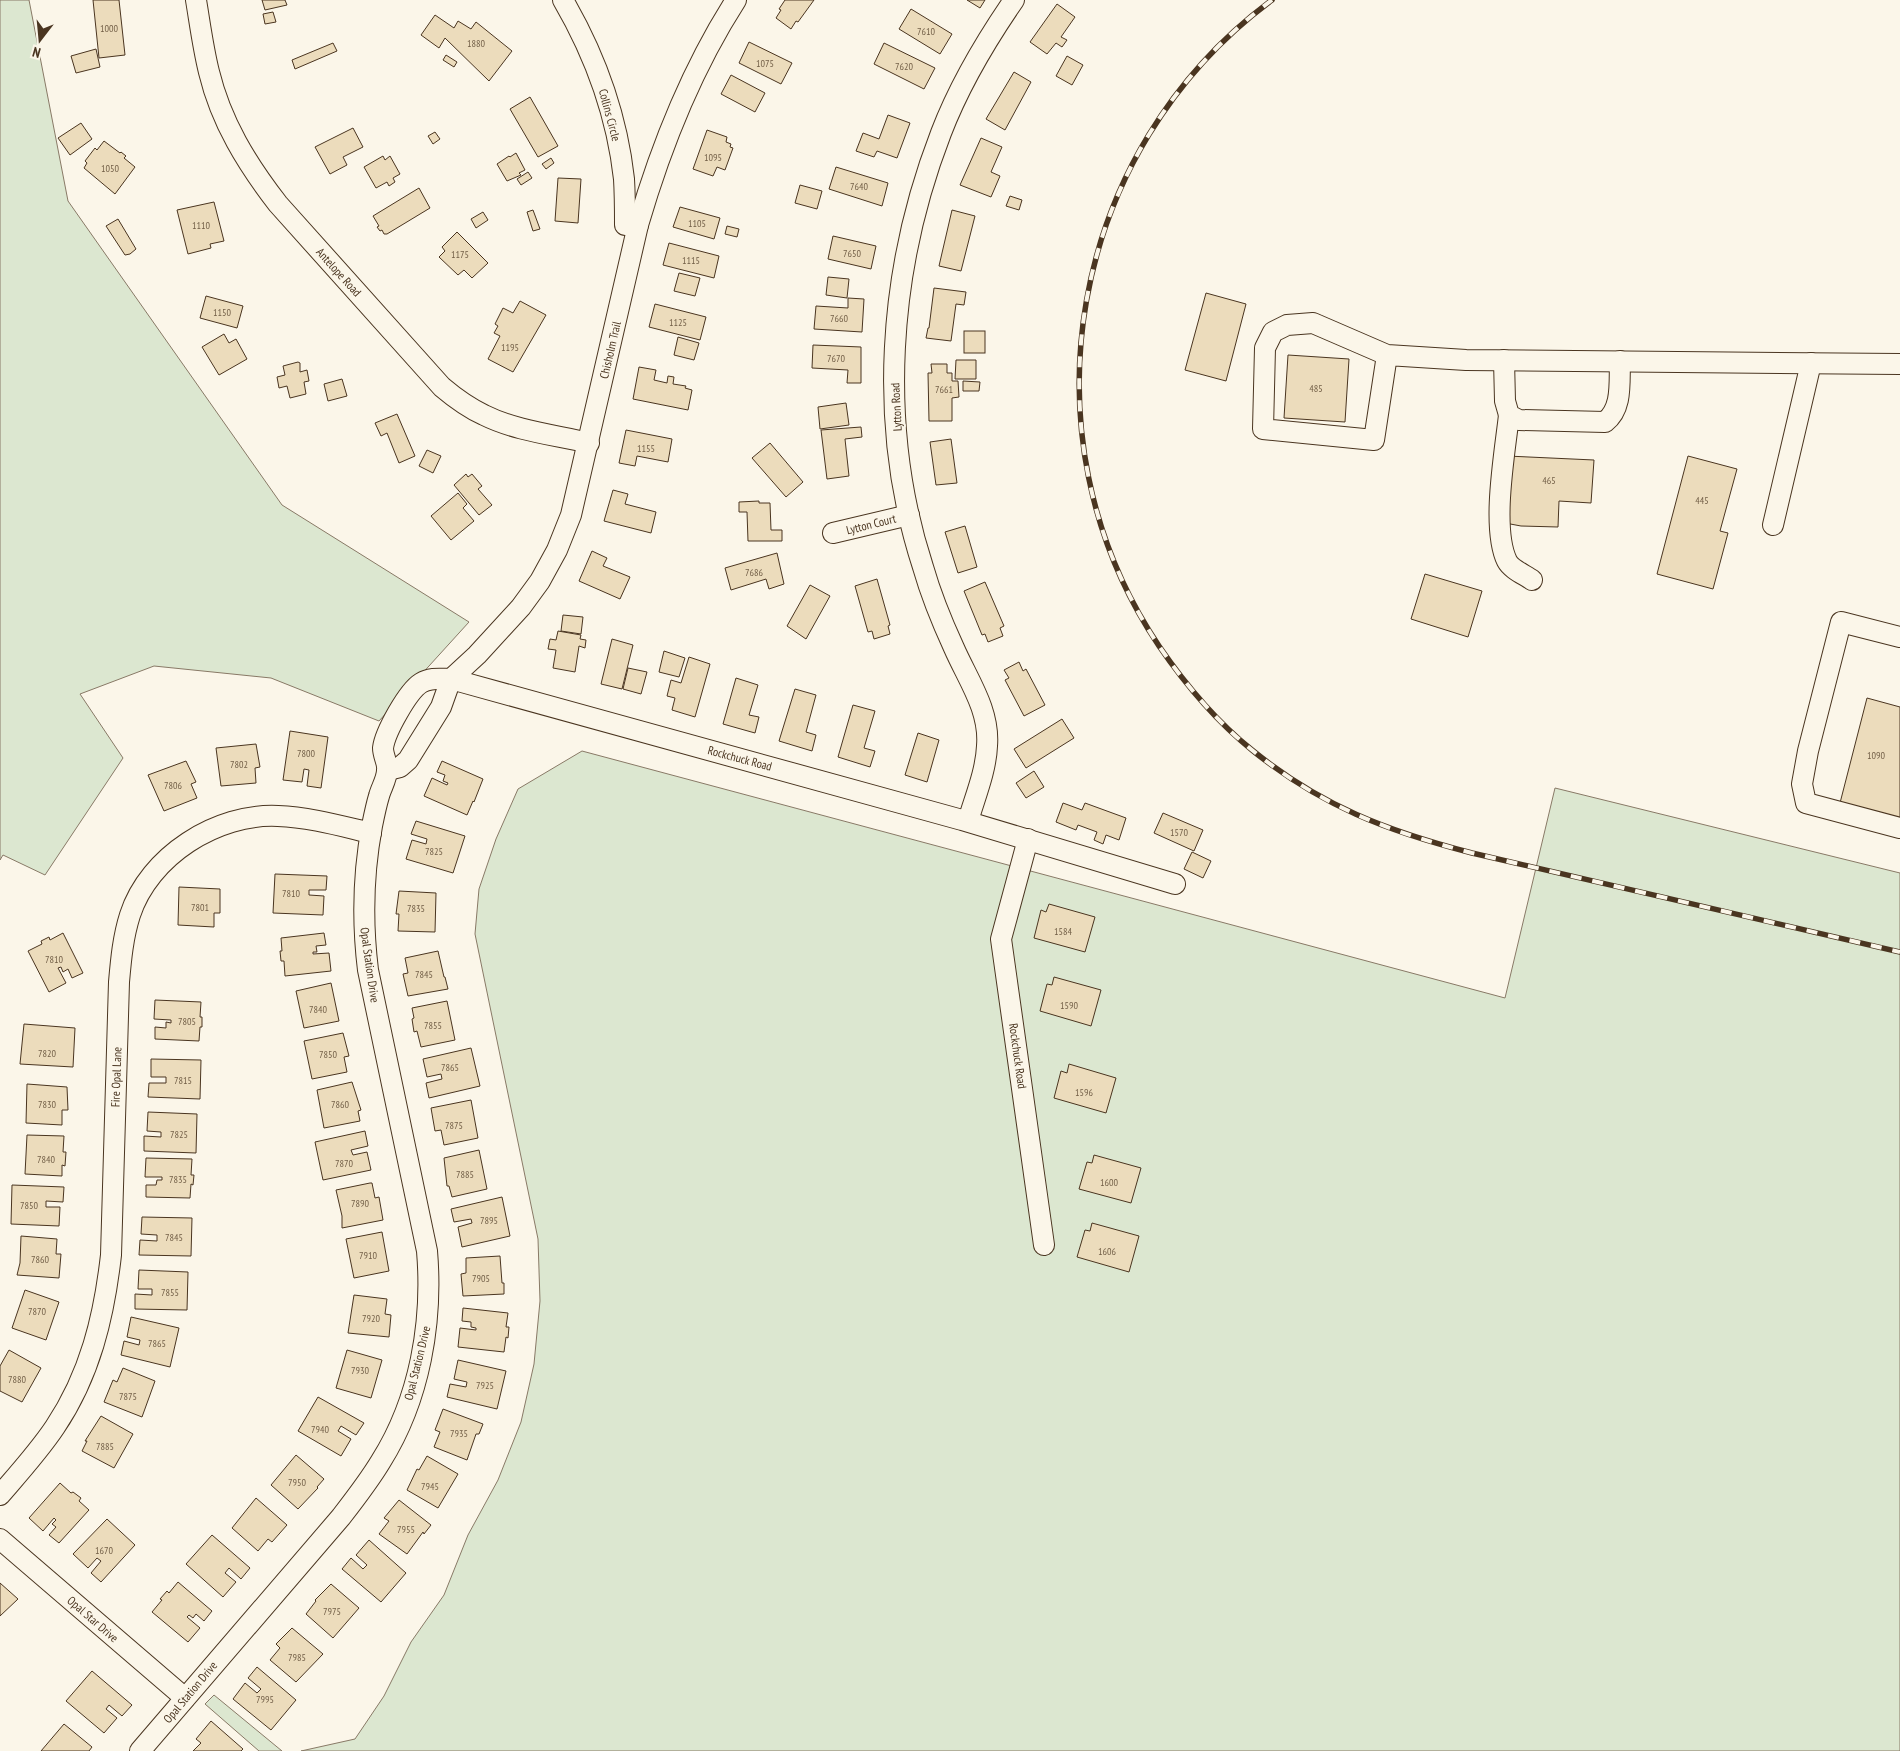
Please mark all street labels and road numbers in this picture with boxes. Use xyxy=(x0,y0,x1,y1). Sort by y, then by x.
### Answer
street label: Collins Circle xyxy=(596,87,624,143)
street label: Antelope Road xyxy=(313,245,365,299)
street label: Chisholm Trail xyxy=(596,320,624,380)
street label: Lytton Road xyxy=(887,382,905,432)
street label: Lytton Court xyxy=(845,510,898,537)
street label: Rockchuck Road xyxy=(706,742,774,774)
street label: Opal Station Drive xyxy=(357,926,383,1004)
street label: Rockchuck Road xyxy=(1006,1022,1030,1090)
street label: Fire Opal Lane xyxy=(107,1047,125,1107)
street label: Opal Station Drive xyxy=(401,1324,433,1402)
street label: Opal Star Drive xyxy=(64,1593,122,1645)
street label: Opal Station Drive xyxy=(160,1658,220,1726)

